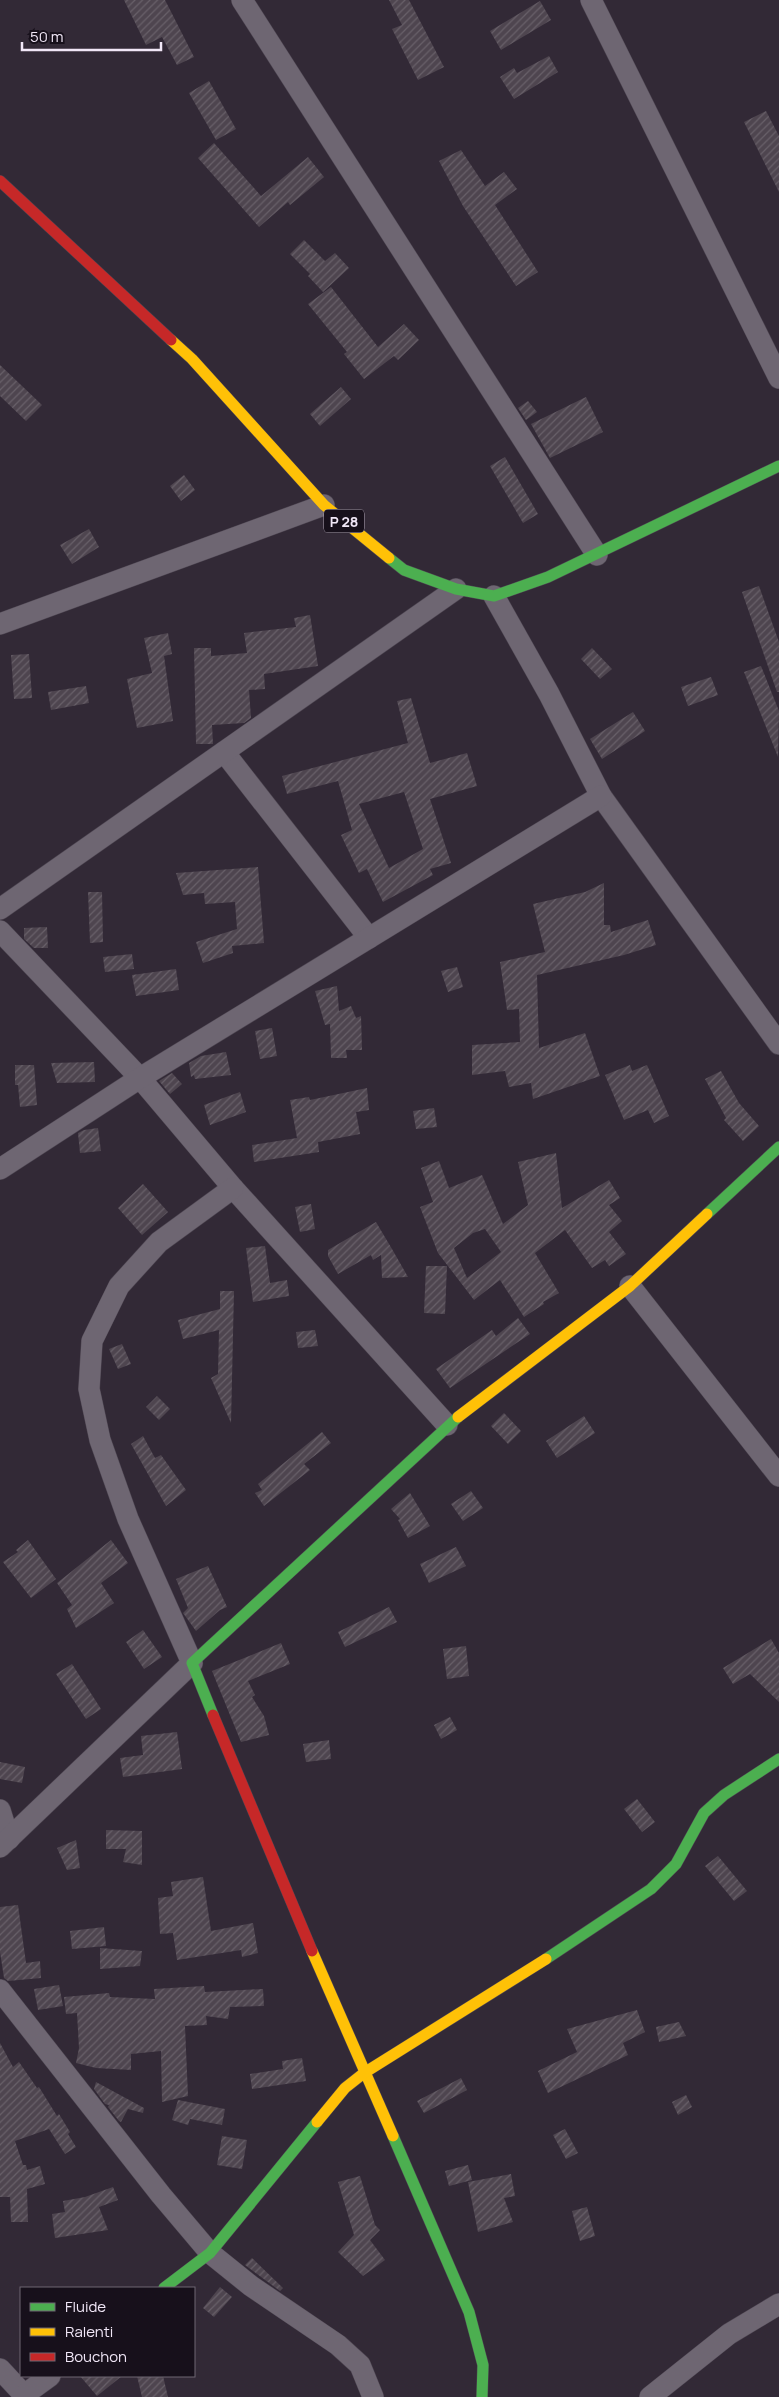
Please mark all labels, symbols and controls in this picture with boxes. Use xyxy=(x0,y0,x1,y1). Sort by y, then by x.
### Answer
scale bar xyxy=(22,20,161,52)
text: 50 m xyxy=(30,26,64,47)
road number: P 28 xyxy=(324,510,364,532)
legend xyxy=(20,2287,195,2377)
text: Fluide xyxy=(65,2296,106,2317)
text: Ralenti xyxy=(65,2321,113,2342)
text: Bouchon xyxy=(65,2346,127,2367)

